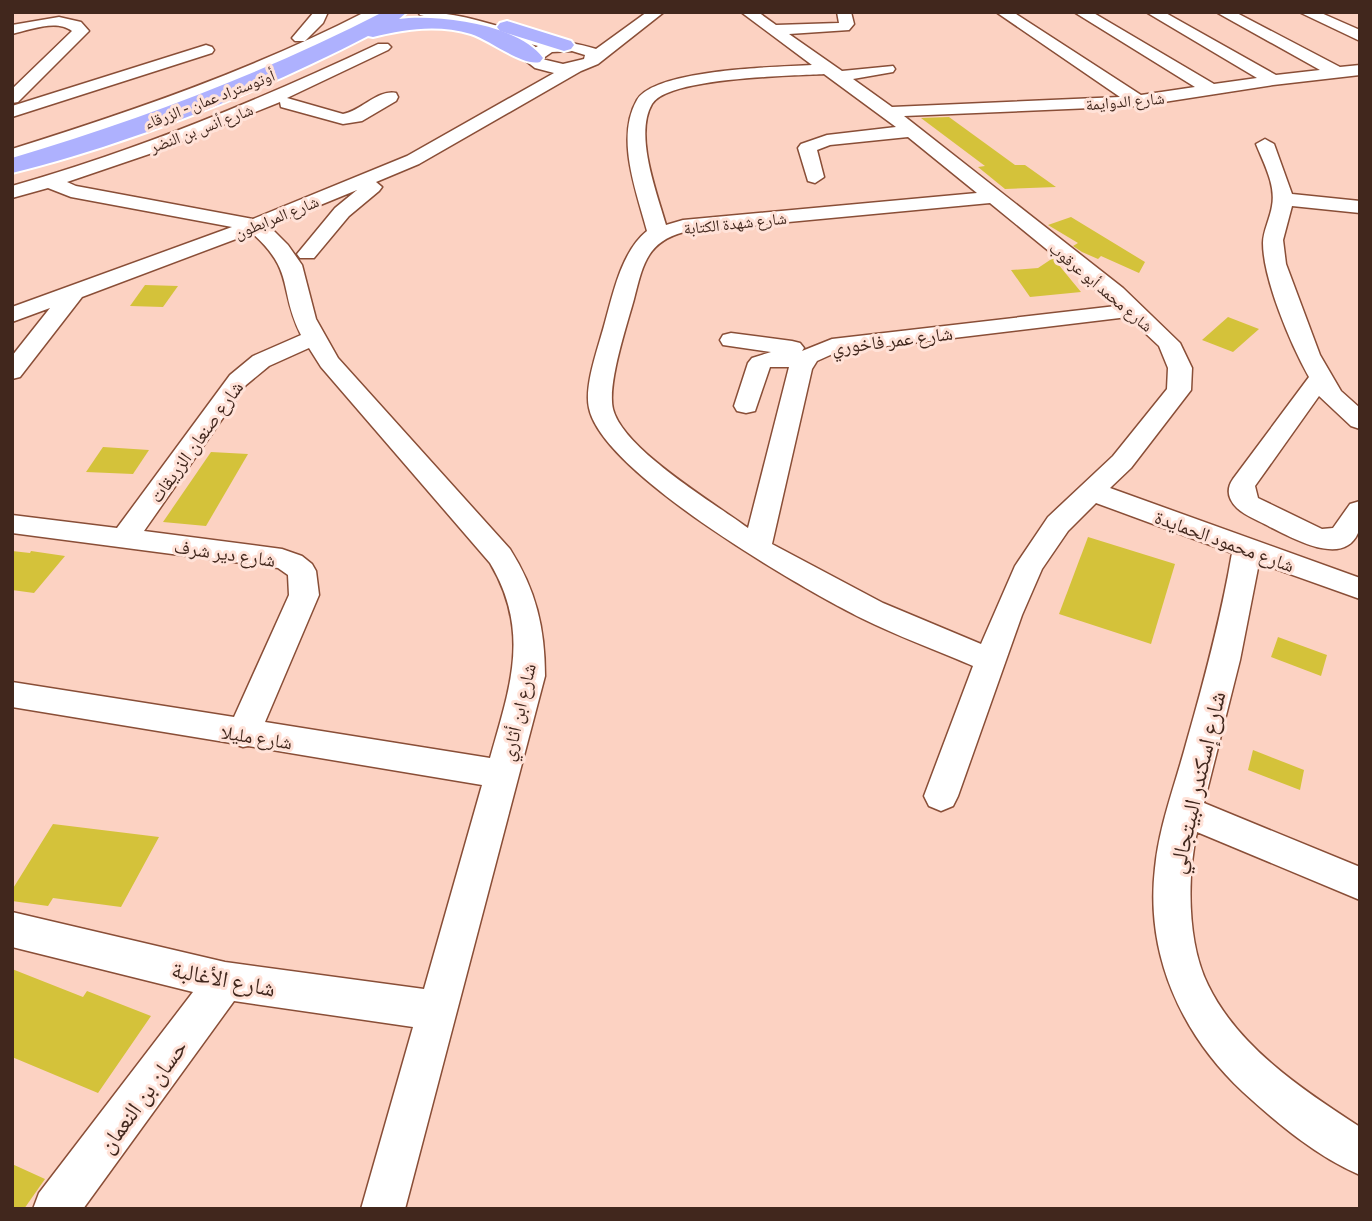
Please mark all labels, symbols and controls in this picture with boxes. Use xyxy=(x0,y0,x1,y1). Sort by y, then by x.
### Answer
street label: أوتوستراد عمان - الزرقاء xyxy=(140,62,278,134)
street label: شارع الدوايمة xyxy=(1085,85,1165,115)
street label: شارع أنس بن النضر xyxy=(145,96,256,158)
street label: شارع المرابطون xyxy=(230,188,322,244)
street label: شارع شهدة الكتابة xyxy=(682,205,788,239)
street label: شارع محمد أبو عرقوب xyxy=(1045,235,1159,337)
street label: شارع عمر فاخوري xyxy=(830,318,954,363)
street label: شارع صنعان الزريقات xyxy=(141,374,249,508)
street label: شارع محمود الحمايدة xyxy=(1151,502,1299,578)
street label: شارع دير شرف xyxy=(173,531,277,573)
street label: شارع ابن أثاري xyxy=(492,660,545,764)
street label: شارع إسكندر البيتجالي xyxy=(1158,688,1236,877)
street label: شارع مليلا xyxy=(219,717,295,755)
street label: شارع الأغالبة xyxy=(169,950,279,1004)
street label: حسان بن النعمان xyxy=(88,1031,194,1159)

